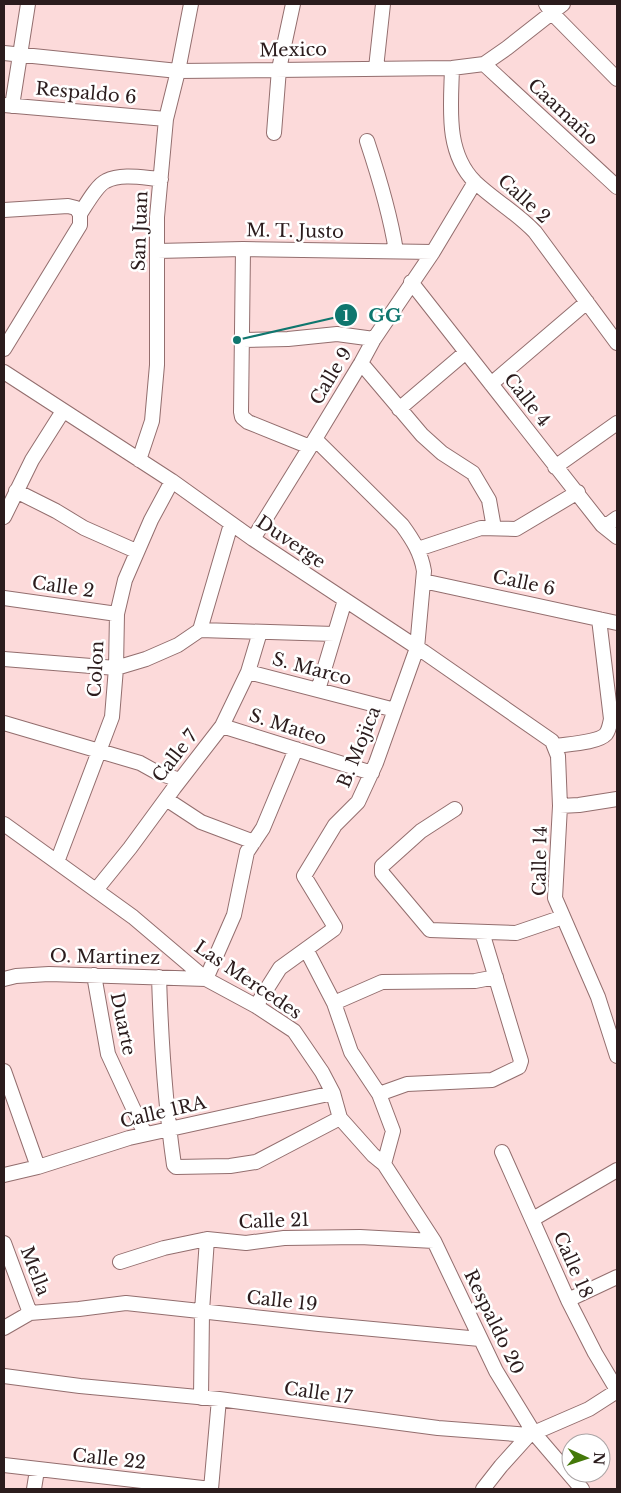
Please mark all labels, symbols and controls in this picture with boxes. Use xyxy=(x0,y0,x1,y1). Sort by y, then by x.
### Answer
street label: Mexico xyxy=(259,38,327,62)
street label: Caamaño xyxy=(523,74,603,150)
street label: Respaldo 6 xyxy=(35,78,137,108)
street label: Calle 2 xyxy=(493,170,555,228)
street label: San Juan xyxy=(128,190,152,272)
street label: M. T. Justo xyxy=(246,219,344,243)
callout: GG xyxy=(334,298,412,332)
text: GG xyxy=(368,304,402,327)
text: 1 xyxy=(343,306,350,325)
street label: Calle 9 xyxy=(305,343,357,409)
street label: Calle 4 xyxy=(499,369,555,431)
street label: Duverge xyxy=(252,511,330,573)
street label: Calle 6 xyxy=(491,566,557,600)
street label: Calle 2 xyxy=(30,572,96,602)
street label: Colon xyxy=(84,640,108,698)
street label: S. Marco xyxy=(270,648,354,690)
street label: B. Mojica xyxy=(333,703,385,791)
street label: S. Mateo xyxy=(247,704,329,750)
street label: Calle 7 xyxy=(148,725,203,787)
street label: Calle 14 xyxy=(528,826,552,896)
street label: Las Mercedes xyxy=(190,936,306,1024)
street label: O. Martinez xyxy=(50,945,160,969)
street label: Duarte xyxy=(106,991,140,1057)
street label: Calle 1RA xyxy=(118,1091,209,1133)
street label: Calle 21 xyxy=(238,1209,310,1233)
street label: Calle 18 xyxy=(549,1228,597,1302)
street label: Mella xyxy=(16,1243,54,1299)
street label: Respaldo 20 xyxy=(459,1266,529,1378)
street label: Calle 19 xyxy=(245,1286,319,1316)
street label: Calle 17 xyxy=(282,1377,354,1409)
north arrow xyxy=(561,1433,611,1483)
street label: Calle 22 xyxy=(71,1444,147,1474)
text: N xyxy=(590,1452,608,1466)

